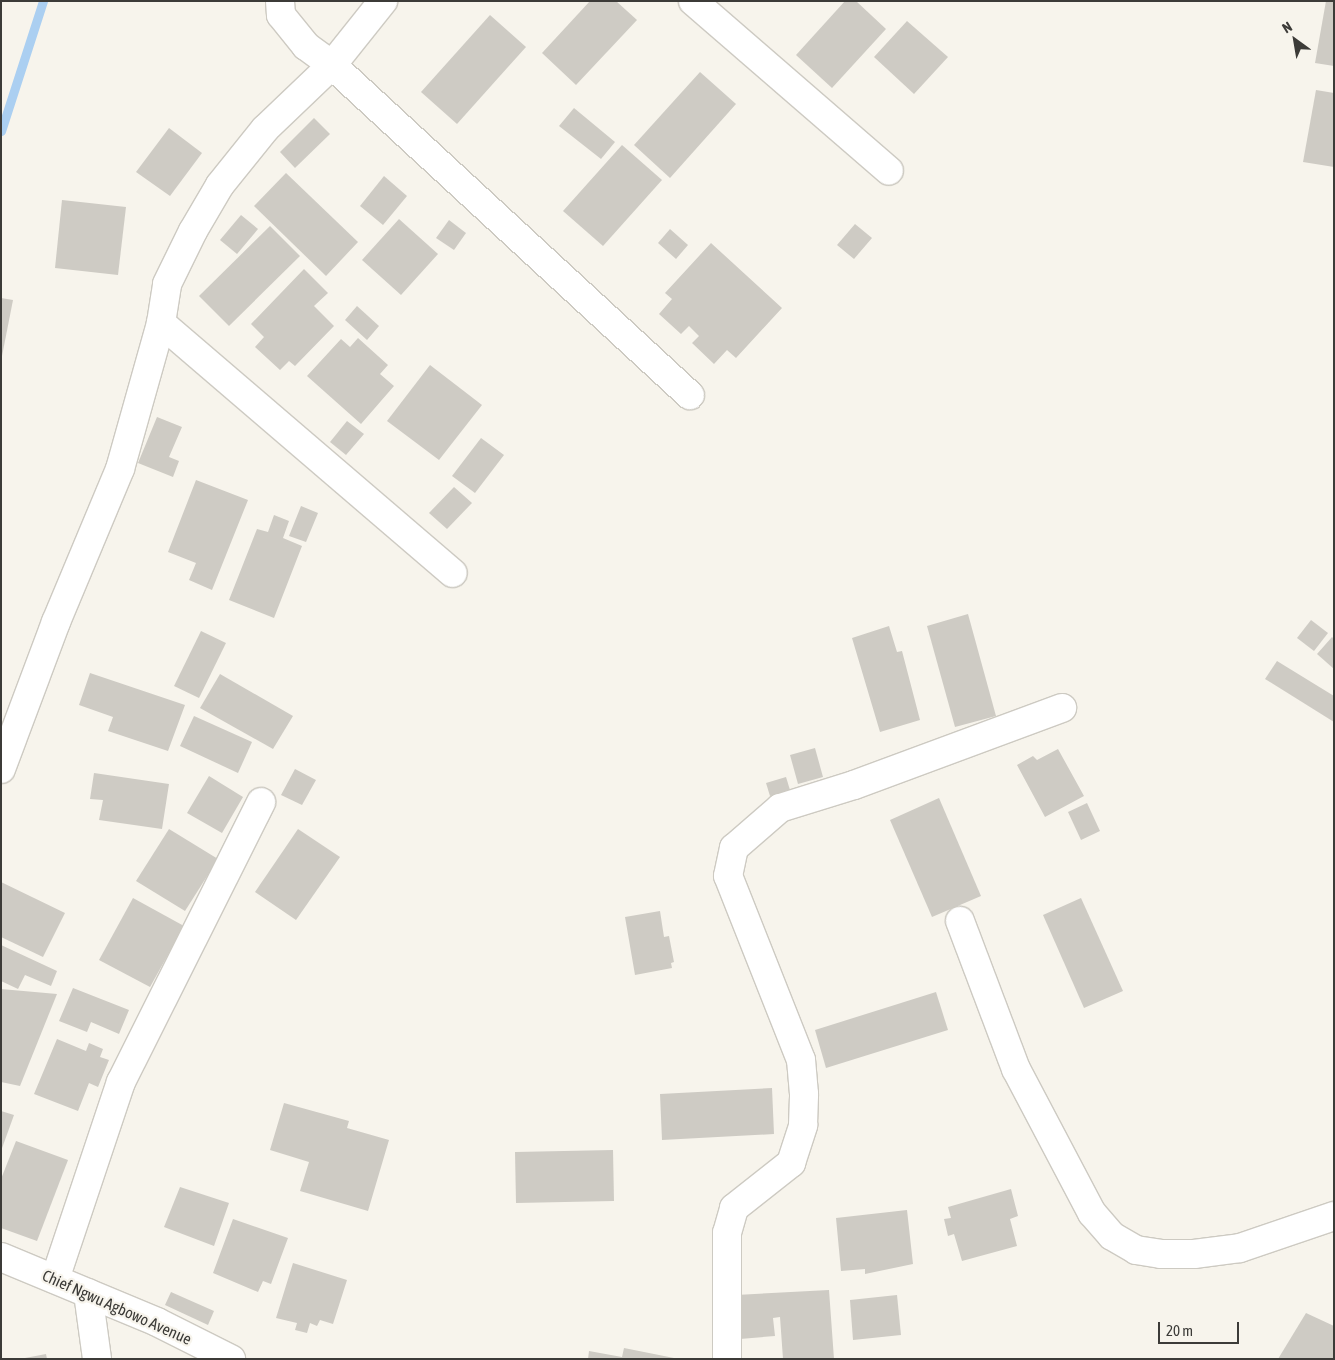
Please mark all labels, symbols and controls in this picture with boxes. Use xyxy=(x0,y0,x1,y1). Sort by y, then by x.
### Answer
north arrow xyxy=(1270,15,1320,65)
text: N xyxy=(1279,18,1295,36)
street label: Chief Ngwu Agbowo Avenue xyxy=(39,1265,195,1349)
scale bar xyxy=(1160,1312,1241,1344)
text: 20 m xyxy=(1166,1322,1193,1339)

